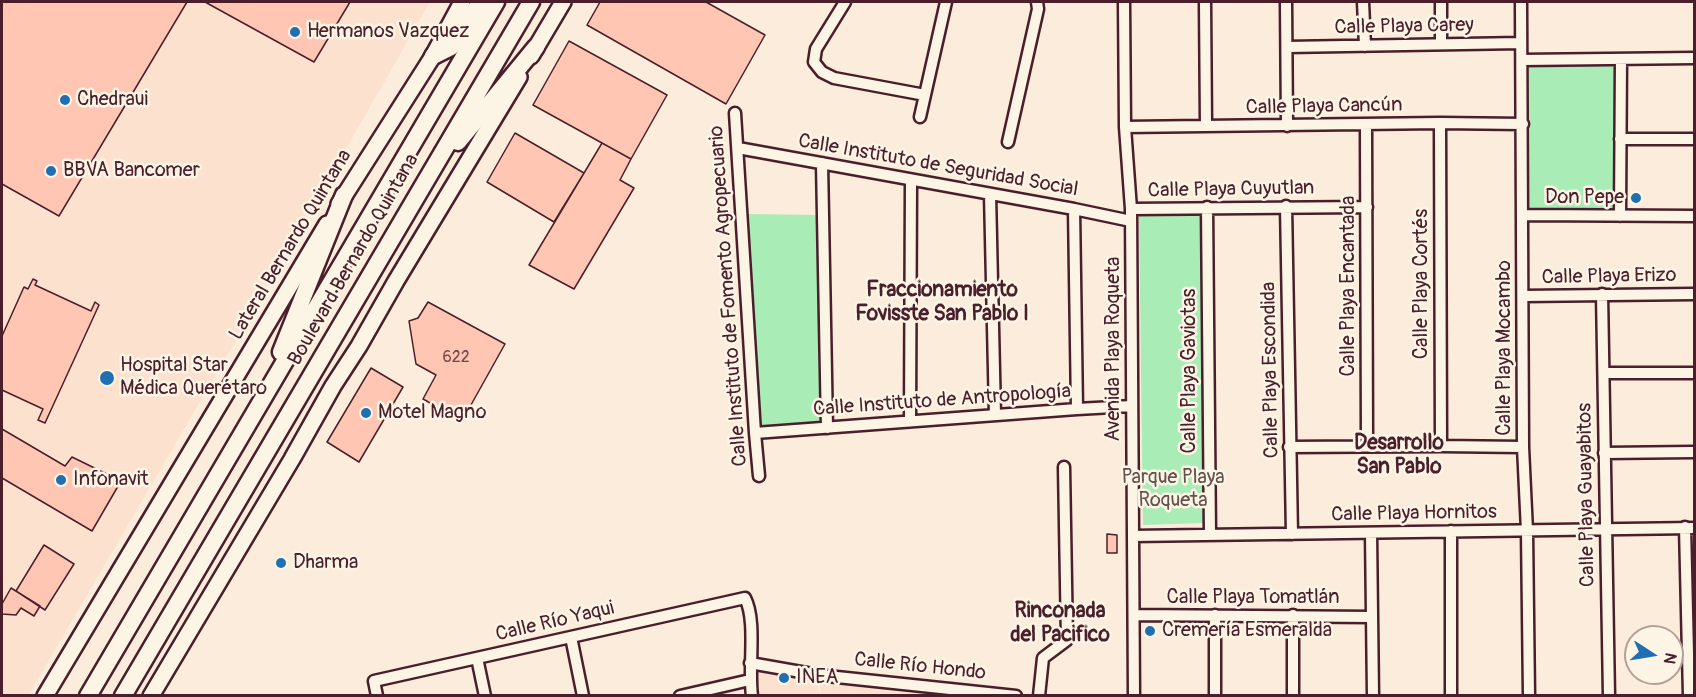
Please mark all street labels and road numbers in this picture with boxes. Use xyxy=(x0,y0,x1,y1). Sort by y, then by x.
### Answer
street label: Calle Playa Carey xyxy=(1334,14,1474,40)
street label: Calle Playa Cancún xyxy=(1245,94,1403,120)
street label: Calle Instituto de Fomento Agropecuario xyxy=(705,125,753,467)
street label: Calle Instituto de Seguridad Social xyxy=(796,130,1080,202)
street label: Lateral Bernardo Quintana xyxy=(225,145,357,345)
street label: Boulevard Bernardo Quintana xyxy=(284,150,424,370)
street label: Calle Playa Cuyutlan xyxy=(1148,177,1314,203)
street label: Calle Playa Encantada xyxy=(1337,196,1361,376)
street label: Calle Playa Cortés xyxy=(1410,209,1434,359)
street label: Avenida Playa Roqueta xyxy=(1102,257,1126,441)
street label: Calle Playa Mocambo xyxy=(1493,260,1517,436)
street label: Calle Playa Erizo xyxy=(1541,264,1677,290)
street label: Calle Playa Escondida xyxy=(1257,282,1285,458)
street label: Calle Playa Gaviotas xyxy=(1178,289,1202,453)
street label: Calle Instituto de Antropología xyxy=(812,380,1072,422)
street label: Calle Playa Guayabitos xyxy=(1573,403,1601,587)
street label: Calle Playa Hornitos xyxy=(1331,501,1497,527)
street label: Calle Playa Tomatlán xyxy=(1167,586,1339,610)
street label: Calle Río Yaqui xyxy=(493,597,617,647)
street label: Calle Río Hondo xyxy=(853,648,987,686)

